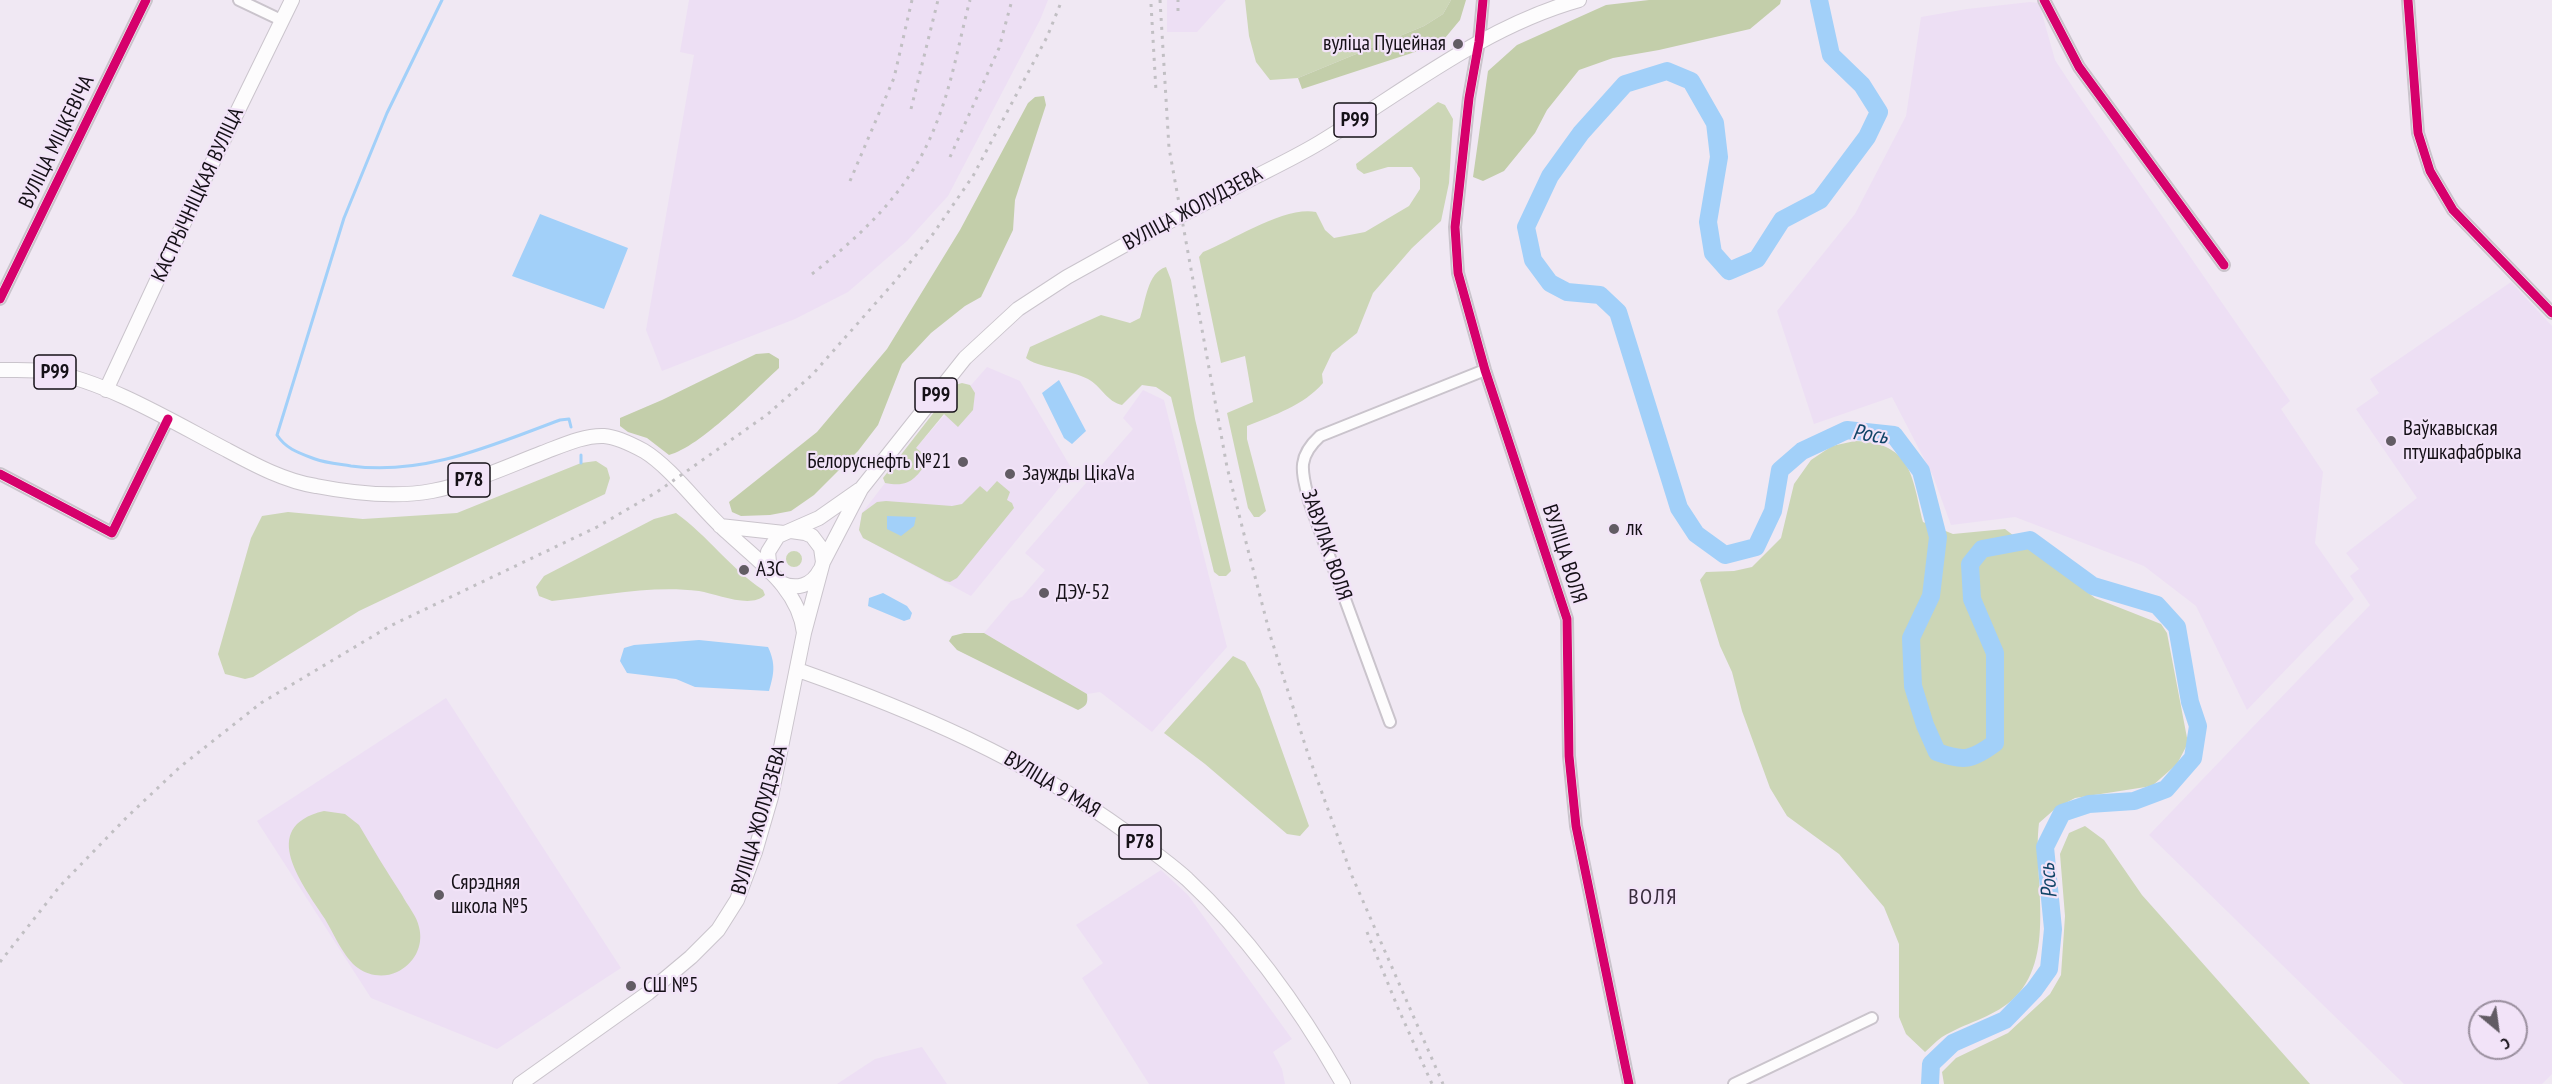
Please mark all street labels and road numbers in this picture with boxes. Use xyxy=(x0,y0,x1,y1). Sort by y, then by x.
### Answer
street label: ВУЛІЦА МІЦКЕВІЧА xyxy=(14,71,100,213)
road number: Р99 xyxy=(1334,103,1376,137)
street label: КАСТРЫЧНІЦКАЯ ВУЛІЦА xyxy=(147,104,249,286)
street label: ВУЛІЦА ЖОЛУДЗЕВА xyxy=(1119,162,1267,256)
road number: Р99 xyxy=(34,355,76,389)
road number: Р99 xyxy=(915,378,957,412)
road number: Р78 xyxy=(448,463,490,497)
street label: ЗАВУЛАК ВОЛЯ xyxy=(1295,486,1357,604)
street label: ВУЛІЦА ВОЛЯ xyxy=(1536,502,1592,606)
street label: ВУЛІЦА ЖОЛУДЗЕВА xyxy=(727,742,793,898)
street label: ВУЛІЦА 9 МАЯ xyxy=(999,747,1105,823)
road number: Р78 xyxy=(1119,825,1161,859)

